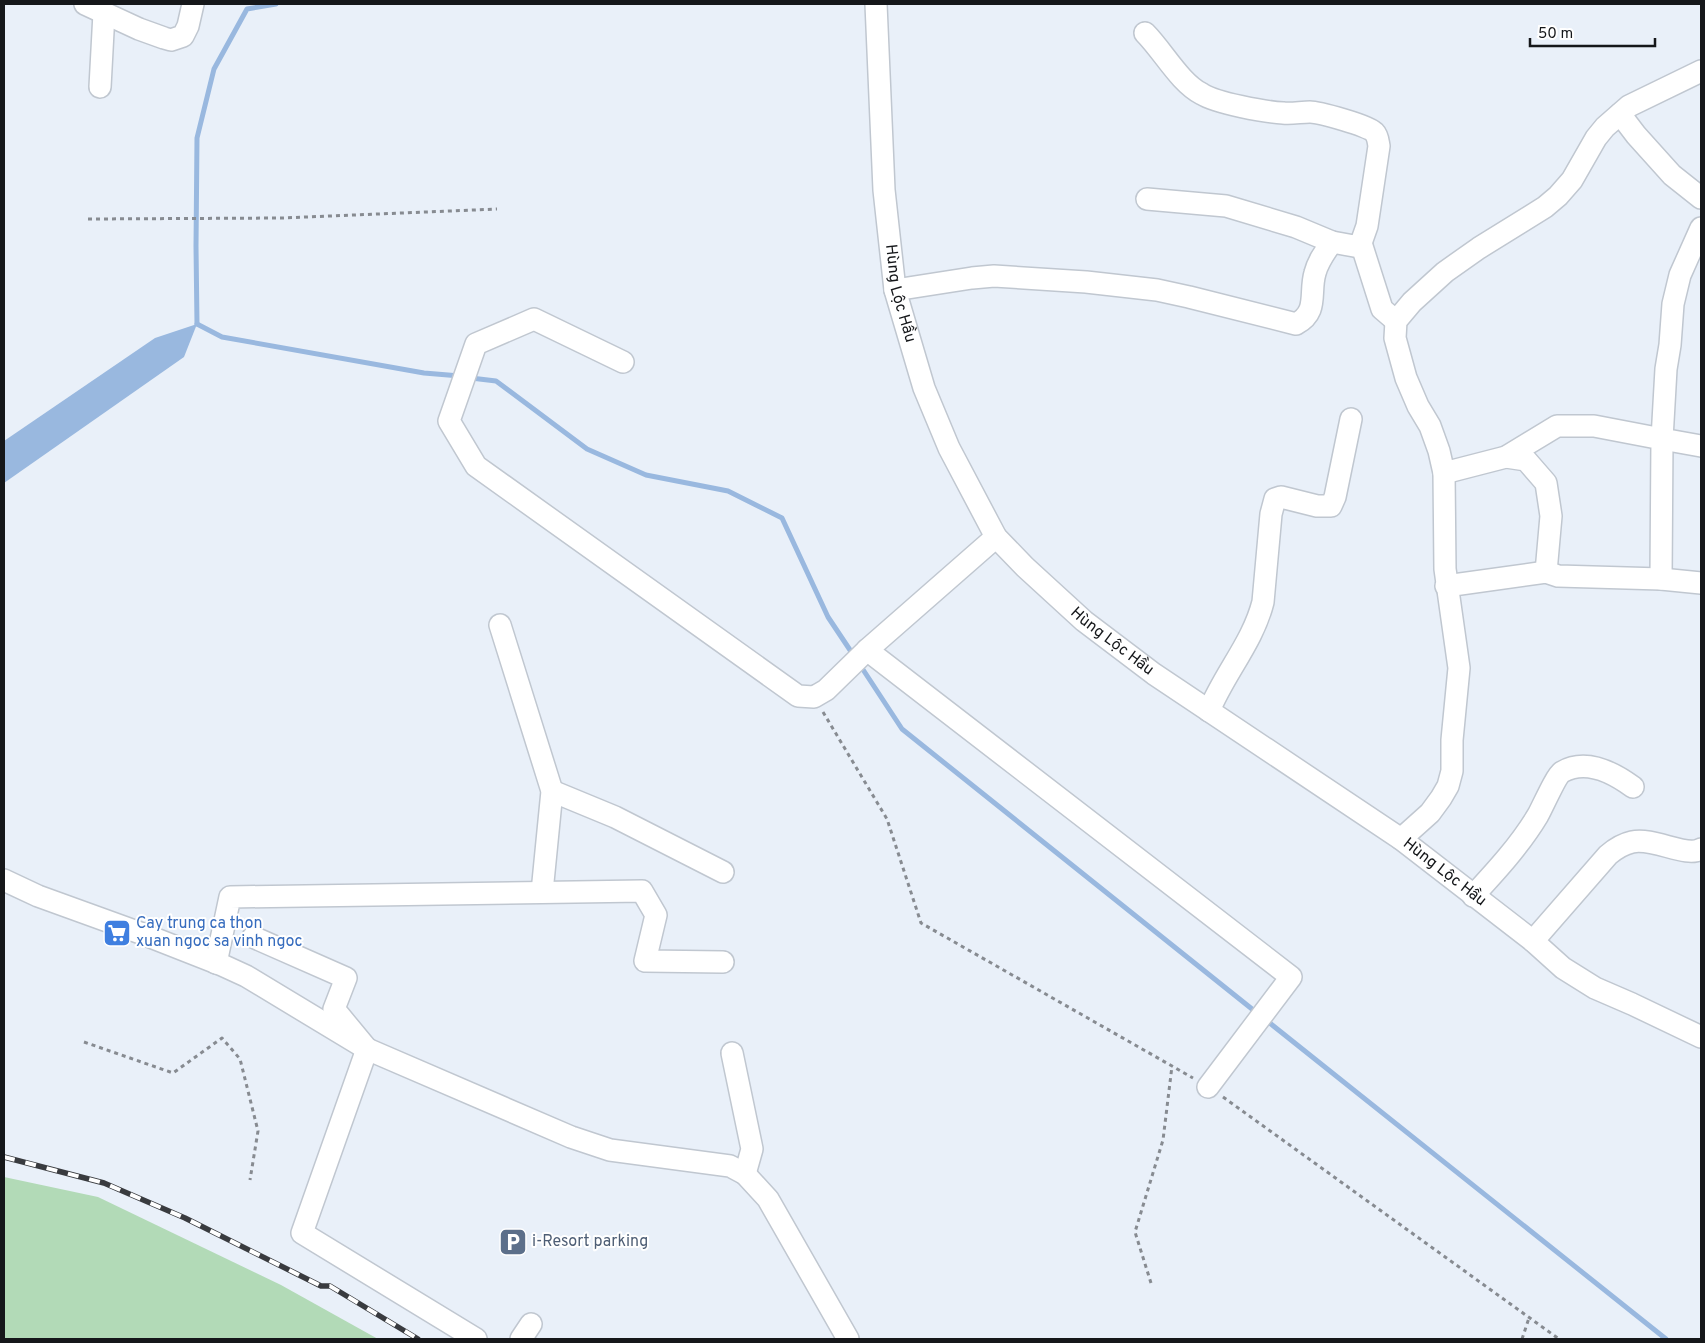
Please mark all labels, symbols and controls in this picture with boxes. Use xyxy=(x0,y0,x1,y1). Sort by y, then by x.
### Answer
scale bar xyxy=(1530,15,1655,47)
text: 50 m xyxy=(1538,25,1573,44)
street label: Hùng Lộc Hầu xyxy=(880,243,920,345)
street label: Hùng Lộc Hầu xyxy=(1066,603,1158,680)
street label: Hùng Lộc Hầu xyxy=(1399,834,1490,911)
place label: Cay trung ca thon xuan ngoc sa vinh ngoc xyxy=(136,914,303,952)
supermarket icon: Cay trung ca thon xuan ngoc sa vinh ngoc xyxy=(102,918,132,948)
parking icon: i-Resort parking xyxy=(498,1227,528,1257)
place label: i-Resort parking xyxy=(532,1232,648,1252)

